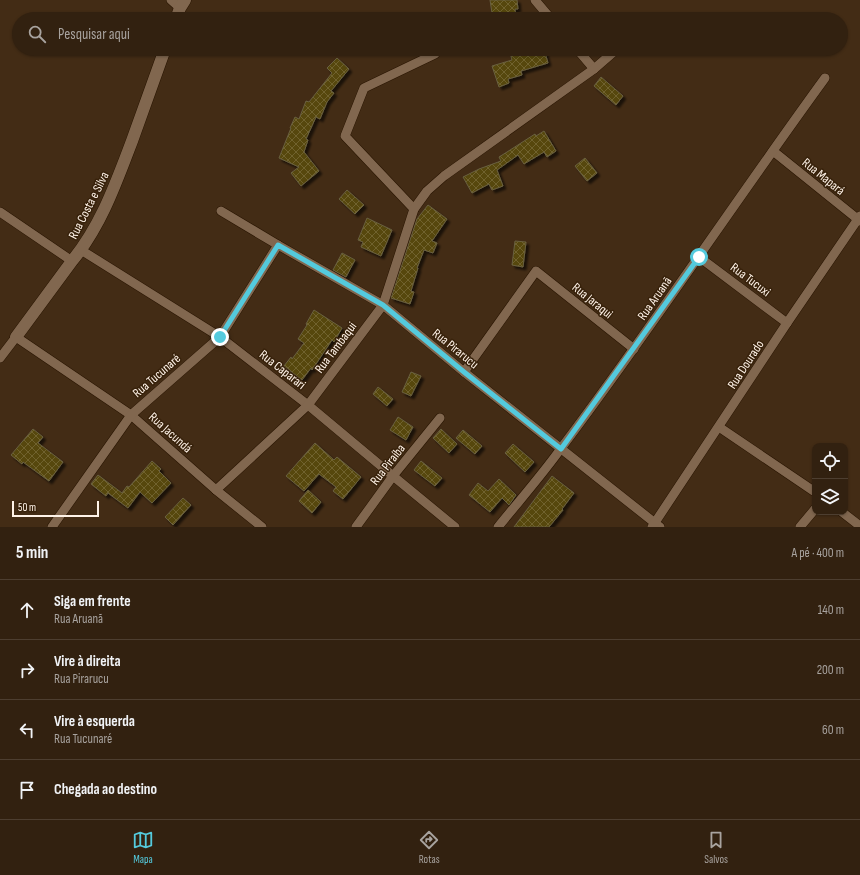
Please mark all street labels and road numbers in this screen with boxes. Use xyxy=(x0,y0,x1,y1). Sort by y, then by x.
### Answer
street label: Rua Mapará xyxy=(799,155,848,199)
street label: Rua Costa e Silva xyxy=(65,169,113,242)
street label: Rua Tucuxi xyxy=(727,260,774,300)
street label: Rua Aruanã xyxy=(634,274,675,323)
street label: Rua Jaraqui xyxy=(569,279,616,322)
street label: Rua Tambaqui xyxy=(311,319,360,376)
street label: Rua Pirarucu xyxy=(429,325,482,372)
street label: Rua Dourado xyxy=(724,337,768,392)
street label: Rua Caparari xyxy=(256,347,309,393)
street label: Rua Tucunaré xyxy=(129,351,184,401)
street label: Rua Jacundá xyxy=(145,409,195,456)
street label: Rua Piraíba xyxy=(367,441,409,488)

